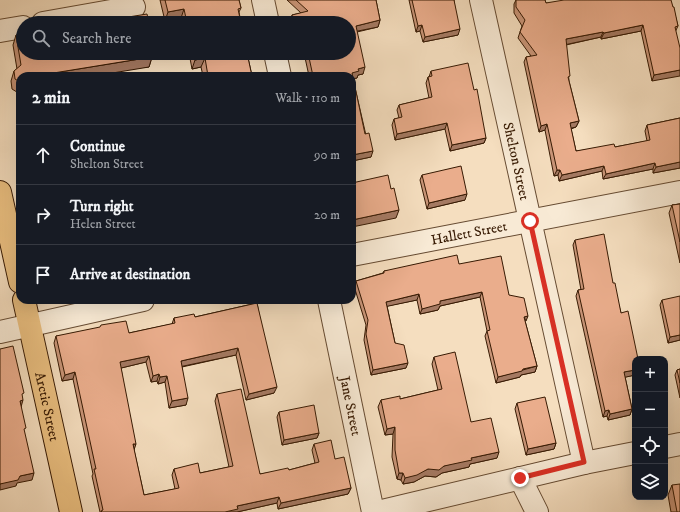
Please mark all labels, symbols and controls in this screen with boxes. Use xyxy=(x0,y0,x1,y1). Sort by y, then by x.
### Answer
search box xyxy=(16,16,356,60)
icon: search xyxy=(30,27,52,49)
text: Search here xyxy=(62,29,131,48)
text: 2 min xyxy=(32,87,70,109)
text: Walk · 110 m xyxy=(275,90,340,106)
street label: Shelton Street xyxy=(498,121,533,202)
text: Continue xyxy=(70,137,125,156)
icon: ahead xyxy=(32,144,54,166)
text: 90 m xyxy=(314,147,340,163)
text: Shelton Street xyxy=(70,156,144,172)
text: Turn right xyxy=(70,197,133,216)
icon: right xyxy=(32,204,54,226)
text: 20 m xyxy=(314,207,340,223)
route start xyxy=(521,212,539,230)
text: Helen Street xyxy=(70,216,136,232)
street label: Hallett Street xyxy=(430,217,509,250)
icon: arrive xyxy=(32,264,54,286)
text: Arrive at destination xyxy=(70,265,190,284)
map controls xyxy=(632,356,668,500)
button: + xyxy=(632,356,668,392)
street label: Arctic Street xyxy=(30,370,63,443)
street label: Jane Street xyxy=(335,373,365,438)
button: − xyxy=(632,392,668,428)
button: locate xyxy=(632,428,668,464)
button: layers xyxy=(632,464,668,500)
route end xyxy=(511,469,529,487)

